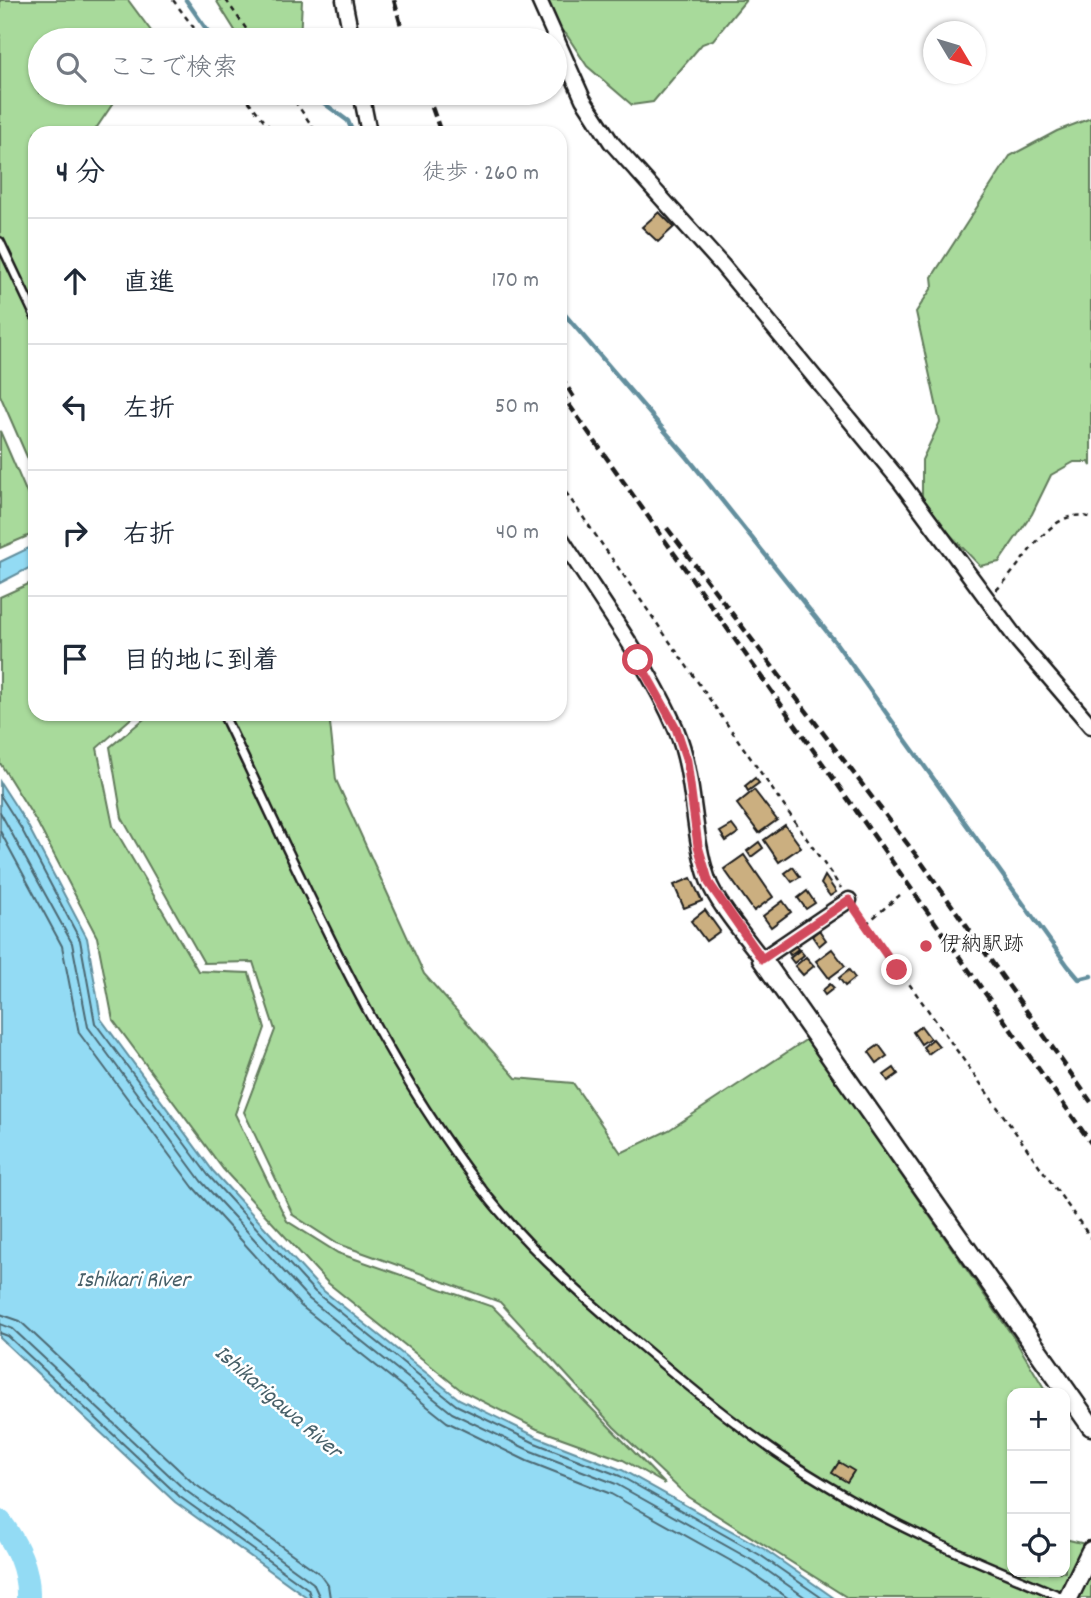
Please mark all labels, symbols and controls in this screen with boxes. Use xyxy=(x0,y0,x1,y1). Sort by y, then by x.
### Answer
north arrow xyxy=(923,21,986,84)
search box xyxy=(28,28,567,105)
icon: search xyxy=(52,48,90,86)
text: ここで検索 xyxy=(108,51,238,88)
text: 4 分 xyxy=(56,154,105,197)
text: 徒歩 · 260 m xyxy=(422,158,539,191)
icon: ahead xyxy=(56,262,94,300)
text: 170 m xyxy=(492,265,539,298)
text: 直進 xyxy=(123,266,175,303)
icon: left xyxy=(56,388,94,426)
text: 50 m xyxy=(495,391,539,424)
text: 左折 xyxy=(123,392,175,429)
icon: right xyxy=(56,514,94,552)
text: 40 m xyxy=(496,517,539,550)
text: 右折 xyxy=(123,518,175,555)
icon: arrive xyxy=(56,640,94,678)
text: 目的地に到着 xyxy=(123,644,279,681)
route start xyxy=(622,644,653,675)
place label: 伊納駅跡 xyxy=(940,931,1024,961)
marker: 伊納駅跡 xyxy=(918,938,934,954)
route end xyxy=(881,954,912,985)
water label: Ishikari River xyxy=(76,1265,192,1298)
water label: Ishikarigawa River xyxy=(206,1338,350,1470)
map controls xyxy=(1007,1388,1070,1577)
button: + xyxy=(1007,1388,1070,1451)
button: − xyxy=(1007,1451,1070,1514)
button: locate xyxy=(1007,1514,1070,1577)

